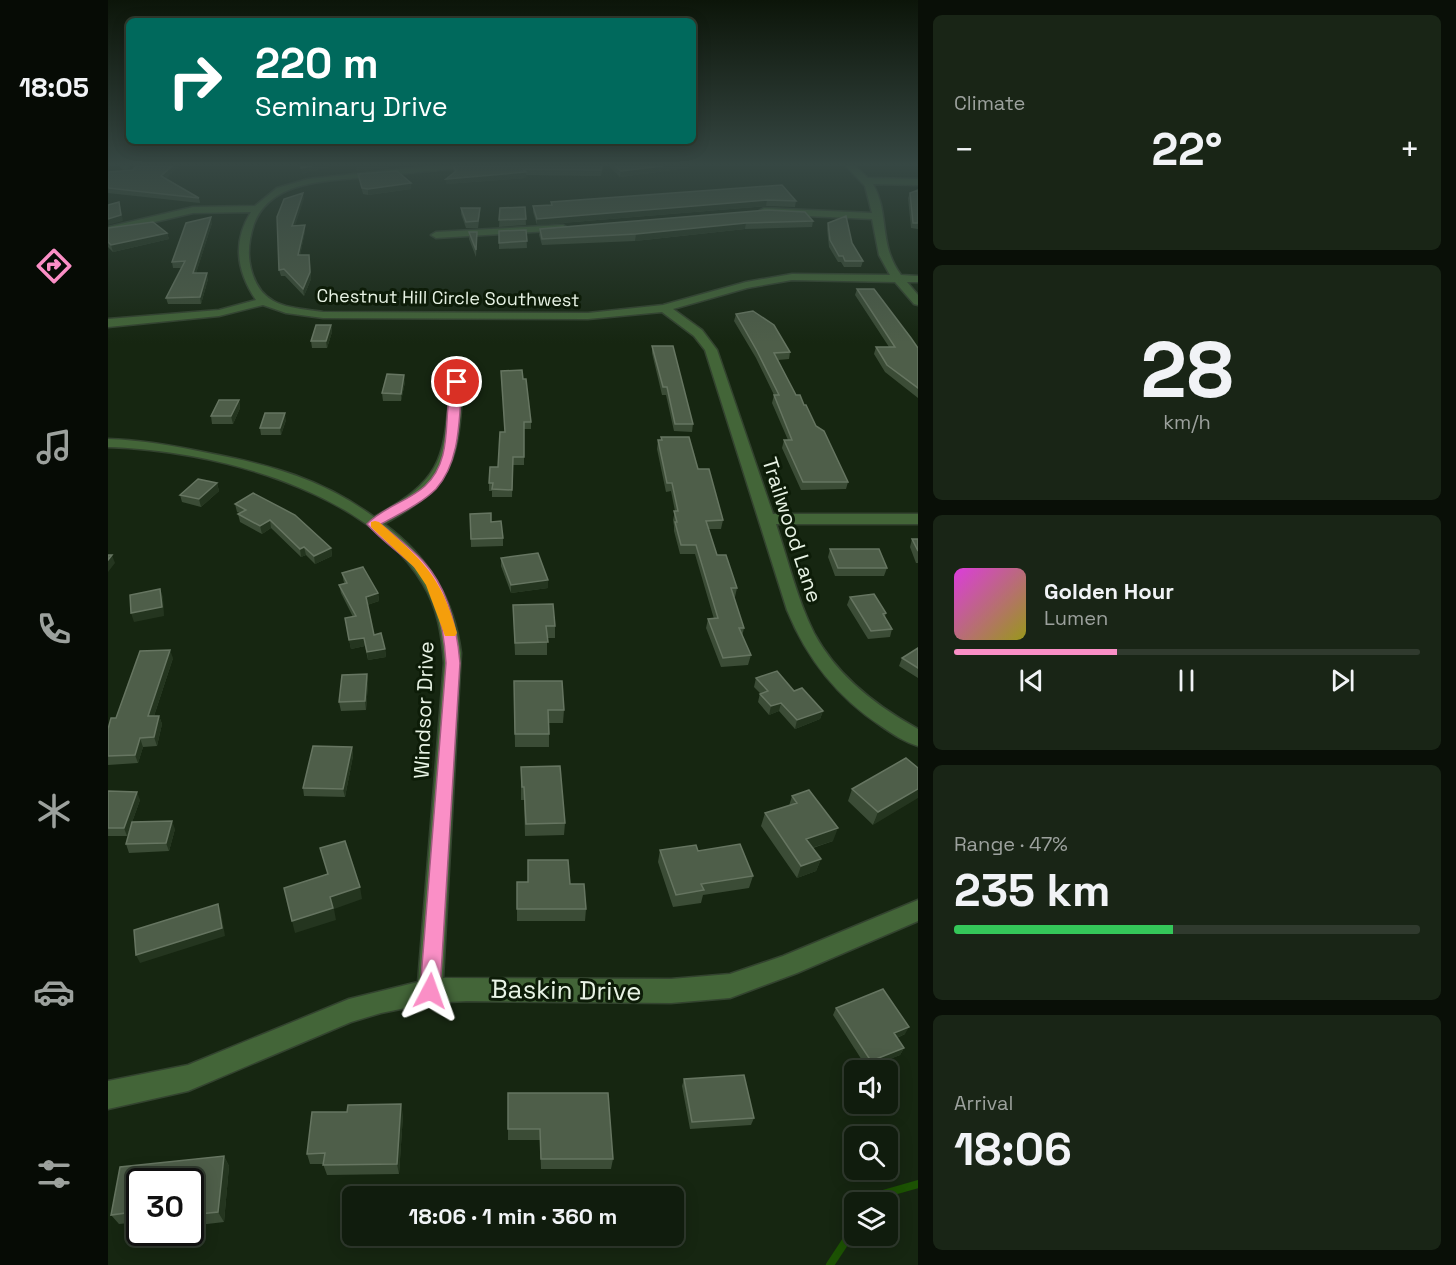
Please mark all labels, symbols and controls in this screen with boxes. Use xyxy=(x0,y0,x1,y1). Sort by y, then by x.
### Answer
text: 220 m xyxy=(255,37,379,90)
icon: right xyxy=(156,42,234,120)
text: 18:05 xyxy=(19,70,89,105)
text: Seminary Drive xyxy=(255,89,448,124)
text: Climate xyxy=(954,90,1025,116)
text: 22° xyxy=(1151,121,1223,178)
text: − xyxy=(954,129,974,171)
text: + xyxy=(1400,129,1420,171)
icon: directions xyxy=(33,245,75,287)
street label: Chestnut Hill Circle Southwest xyxy=(316,284,580,311)
text: 28 xyxy=(1140,320,1234,420)
pin xyxy=(431,356,482,407)
icon: arrive xyxy=(440,365,473,398)
text: km/h xyxy=(1163,409,1211,435)
icon: music xyxy=(33,426,75,468)
street label: Trailwood Lane xyxy=(756,454,829,606)
text: Golden Hour xyxy=(1044,577,1174,605)
text: Lumen xyxy=(1044,605,1108,631)
icon: phone xyxy=(33,608,75,650)
street label: Windsor Drive xyxy=(408,641,439,779)
icon: previous xyxy=(1015,664,1048,697)
icon: pause xyxy=(1170,664,1203,697)
icon: next xyxy=(1326,664,1359,697)
icon: climate xyxy=(33,790,75,832)
text: Range · 47% xyxy=(954,831,1068,857)
text: 235 km xyxy=(954,862,1110,919)
position arrow xyxy=(398,959,462,1023)
icon: car xyxy=(33,971,75,1013)
street label: Baskin Drive xyxy=(490,972,642,1008)
map controls xyxy=(844,1060,898,1246)
button: sound xyxy=(844,1060,898,1114)
text: Arrival xyxy=(954,1090,1013,1116)
text: 18:06 xyxy=(954,1121,1072,1178)
button: search xyxy=(844,1126,898,1180)
icon: filters xyxy=(33,1153,75,1195)
speed limit sign: 30 xyxy=(126,1168,204,1246)
button: layers xyxy=(844,1192,898,1246)
text: 18:06 · 1 min · 360 m xyxy=(409,1202,617,1230)

